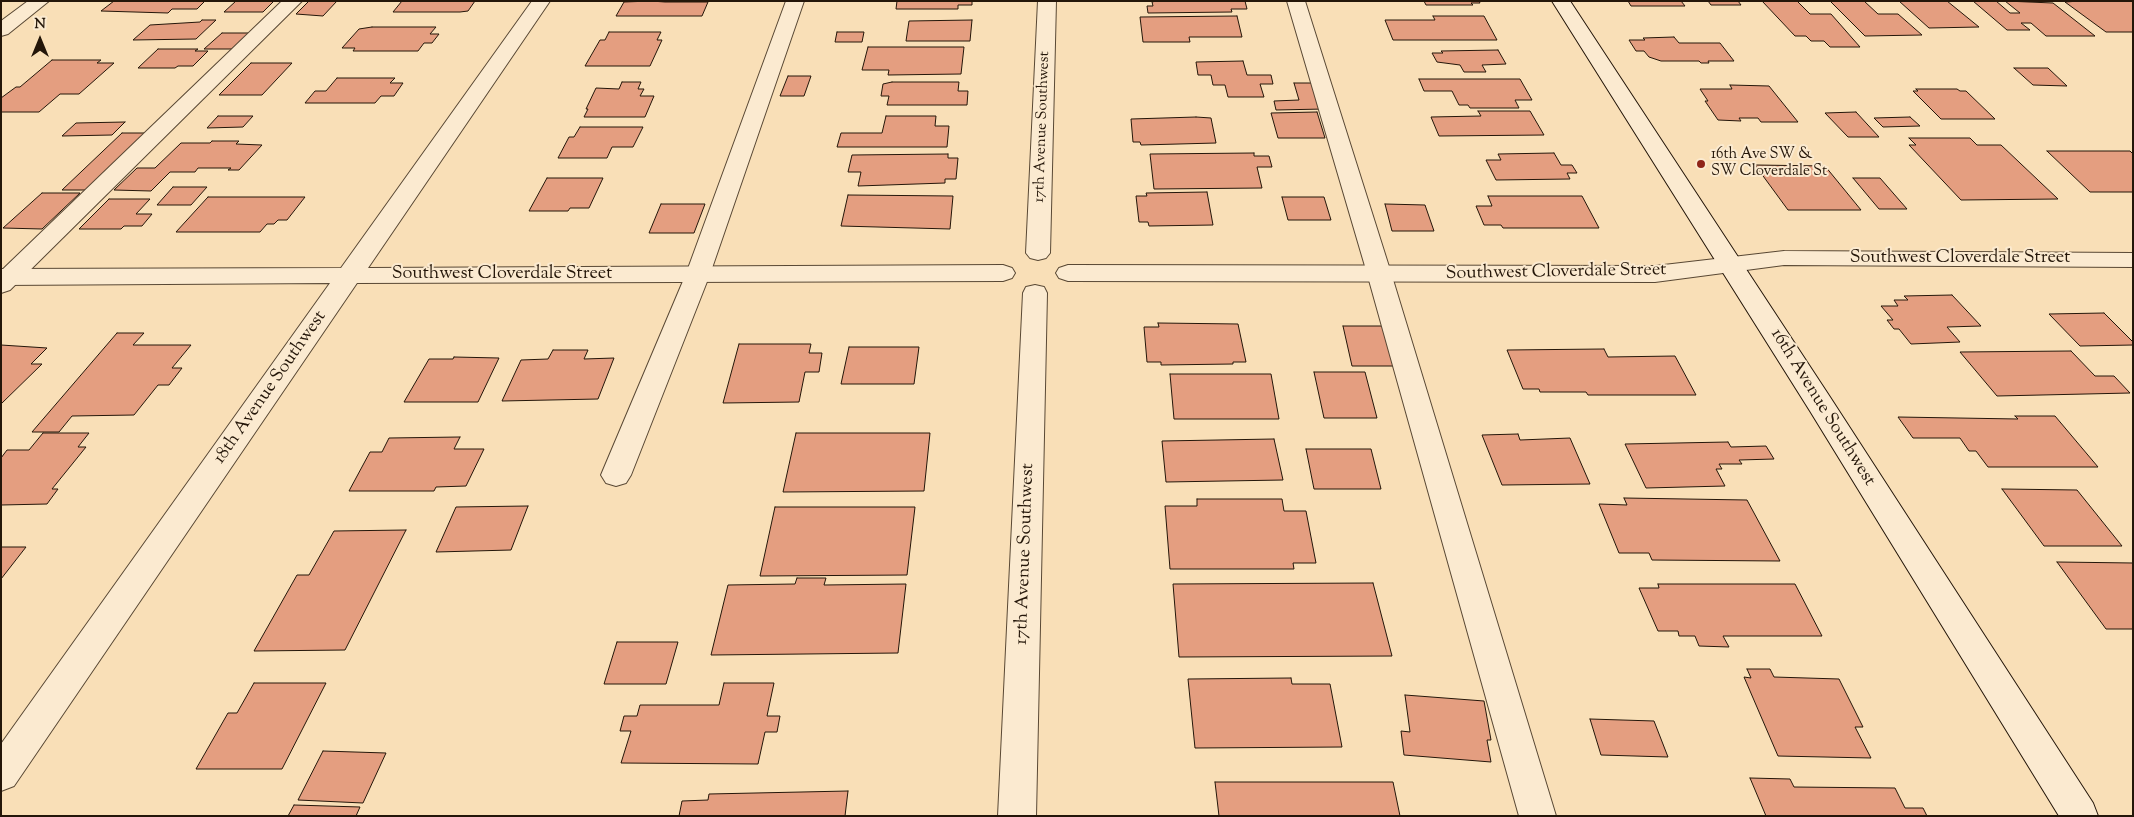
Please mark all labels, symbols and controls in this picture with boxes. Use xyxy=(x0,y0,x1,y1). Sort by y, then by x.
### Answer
north arrow xyxy=(15,15,65,65)
text: N xyxy=(34,15,46,35)
street label: 17th Avenue Southwest xyxy=(1031,51,1055,203)
place label: 16th Ave SW & SW Cloverdale St xyxy=(1711,146,1827,181)
marker: 16th Ave SW & SW Cloverdale St xyxy=(1695,158,1707,170)
street label: Southwest Cloverdale Street xyxy=(1850,248,2070,270)
street label: Southwest Cloverdale Street xyxy=(1446,260,1666,286)
street label: Southwest Cloverdale Street xyxy=(392,264,612,286)
street label: 18th Avenue Southwest xyxy=(210,307,332,469)
street label: 16th Avenue Southwest xyxy=(1765,325,1879,491)
street label: 17th Avenue Southwest xyxy=(1012,463,1040,645)

